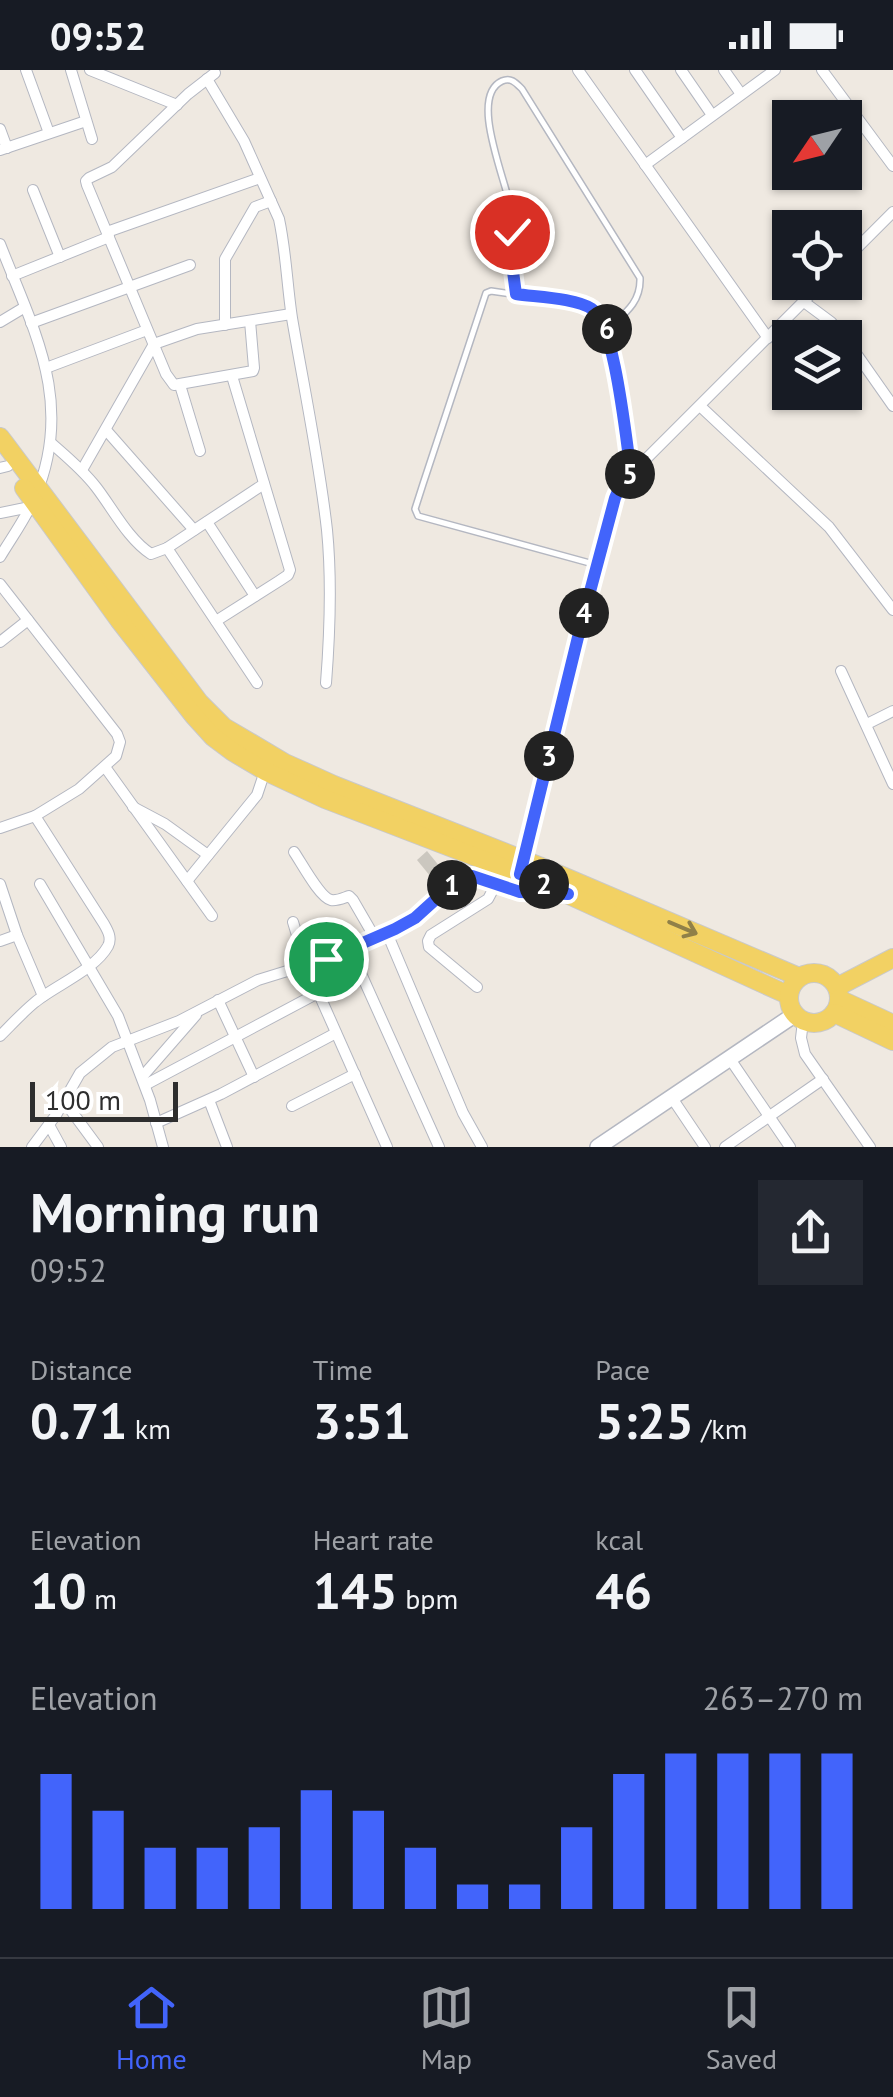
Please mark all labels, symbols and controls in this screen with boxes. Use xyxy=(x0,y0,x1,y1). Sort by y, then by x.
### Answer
text: 09:52 xyxy=(50,11,146,60)
north arrow xyxy=(772,100,862,190)
map controls xyxy=(772,100,862,410)
pin xyxy=(470,190,555,275)
icon: check xyxy=(485,205,540,260)
button: locate xyxy=(772,210,862,300)
pin: 6 xyxy=(582,304,632,354)
text: 6 xyxy=(599,310,615,347)
button: layers xyxy=(772,320,862,410)
pin: 5 xyxy=(605,449,655,499)
text: 5 xyxy=(622,455,638,492)
pin: 4 xyxy=(559,588,609,638)
text: 4 xyxy=(576,594,592,631)
pin: 3 xyxy=(524,731,574,781)
text: 3 xyxy=(541,737,557,774)
pin: 2 xyxy=(519,859,569,909)
pin: 1 xyxy=(427,860,477,910)
text: 2 xyxy=(536,865,552,902)
text: 1 xyxy=(444,866,460,903)
pin xyxy=(284,917,369,1002)
one-way arrow xyxy=(668,920,698,938)
icon: arrive xyxy=(299,932,354,987)
scale bar xyxy=(30,1077,178,1122)
text: 100 m xyxy=(45,1081,121,1118)
text: Morning run xyxy=(30,1176,320,1247)
button: share xyxy=(758,1180,863,1285)
text: 09:52 xyxy=(30,1249,107,1291)
text: Distance xyxy=(30,1351,133,1388)
text: Time xyxy=(313,1351,373,1388)
text: Pace xyxy=(595,1351,650,1388)
text: 0.71 xyxy=(30,1388,127,1453)
text: 3:51 xyxy=(313,1388,411,1453)
text: 5:25 xyxy=(595,1388,694,1453)
text: km xyxy=(127,1410,171,1447)
text: /km xyxy=(694,1410,747,1447)
text: Elevation xyxy=(30,1521,142,1558)
text: Heart rate xyxy=(313,1521,434,1558)
text: kcal xyxy=(595,1521,643,1558)
text: 10 xyxy=(30,1558,87,1623)
text: 145 xyxy=(313,1558,398,1623)
text: 46 xyxy=(595,1558,652,1623)
text: m xyxy=(87,1580,117,1617)
text: bpm xyxy=(398,1580,458,1617)
text: Elevation xyxy=(30,1677,157,1719)
text: 263–270 m xyxy=(703,1677,863,1719)
tab: Home xyxy=(116,1980,187,2077)
tab: Map xyxy=(419,1980,474,2077)
tab: Saved xyxy=(706,1980,777,2077)

